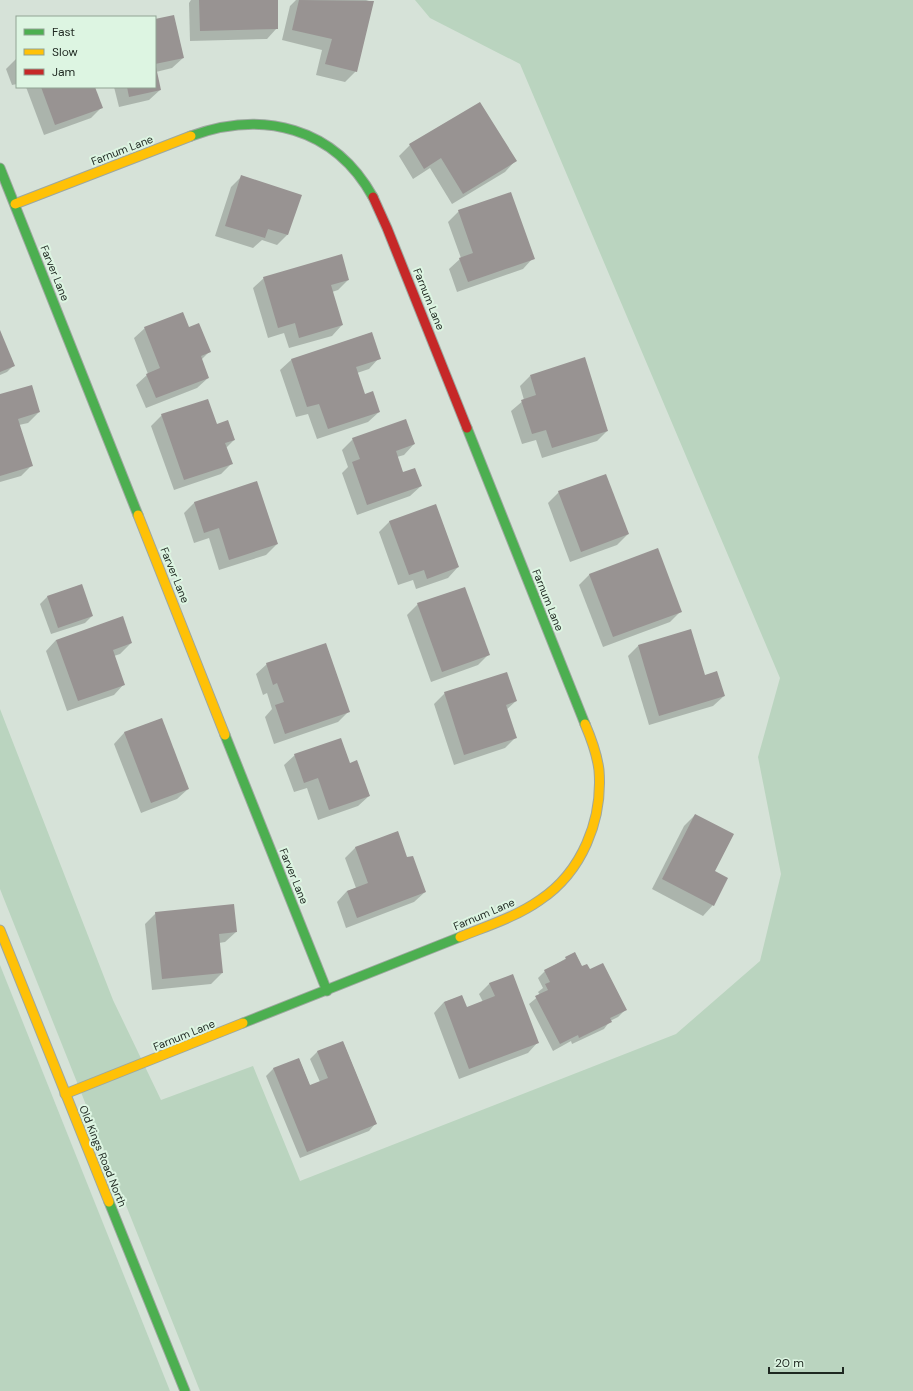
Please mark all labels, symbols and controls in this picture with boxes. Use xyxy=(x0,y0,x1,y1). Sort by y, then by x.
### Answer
legend xyxy=(16,16,156,88)
text: Fast xyxy=(52,24,75,40)
text: Slow xyxy=(52,44,78,60)
text: Jam xyxy=(52,64,75,80)
street label: Farnum Lane xyxy=(89,132,155,168)
street label: Farver Lane xyxy=(38,243,72,303)
street label: Farnum Lane xyxy=(410,266,448,332)
street label: Farver Lane xyxy=(158,545,192,605)
street label: Farnum Lane xyxy=(529,567,567,633)
street label: Farver Lane xyxy=(277,846,311,906)
street label: Farnum Lane xyxy=(451,895,517,933)
street label: Farnum Lane xyxy=(151,1016,217,1054)
street label: Old Kings Road North xyxy=(76,1103,130,1209)
scale bar xyxy=(769,1349,843,1375)
text: 20 m xyxy=(775,1355,804,1371)

